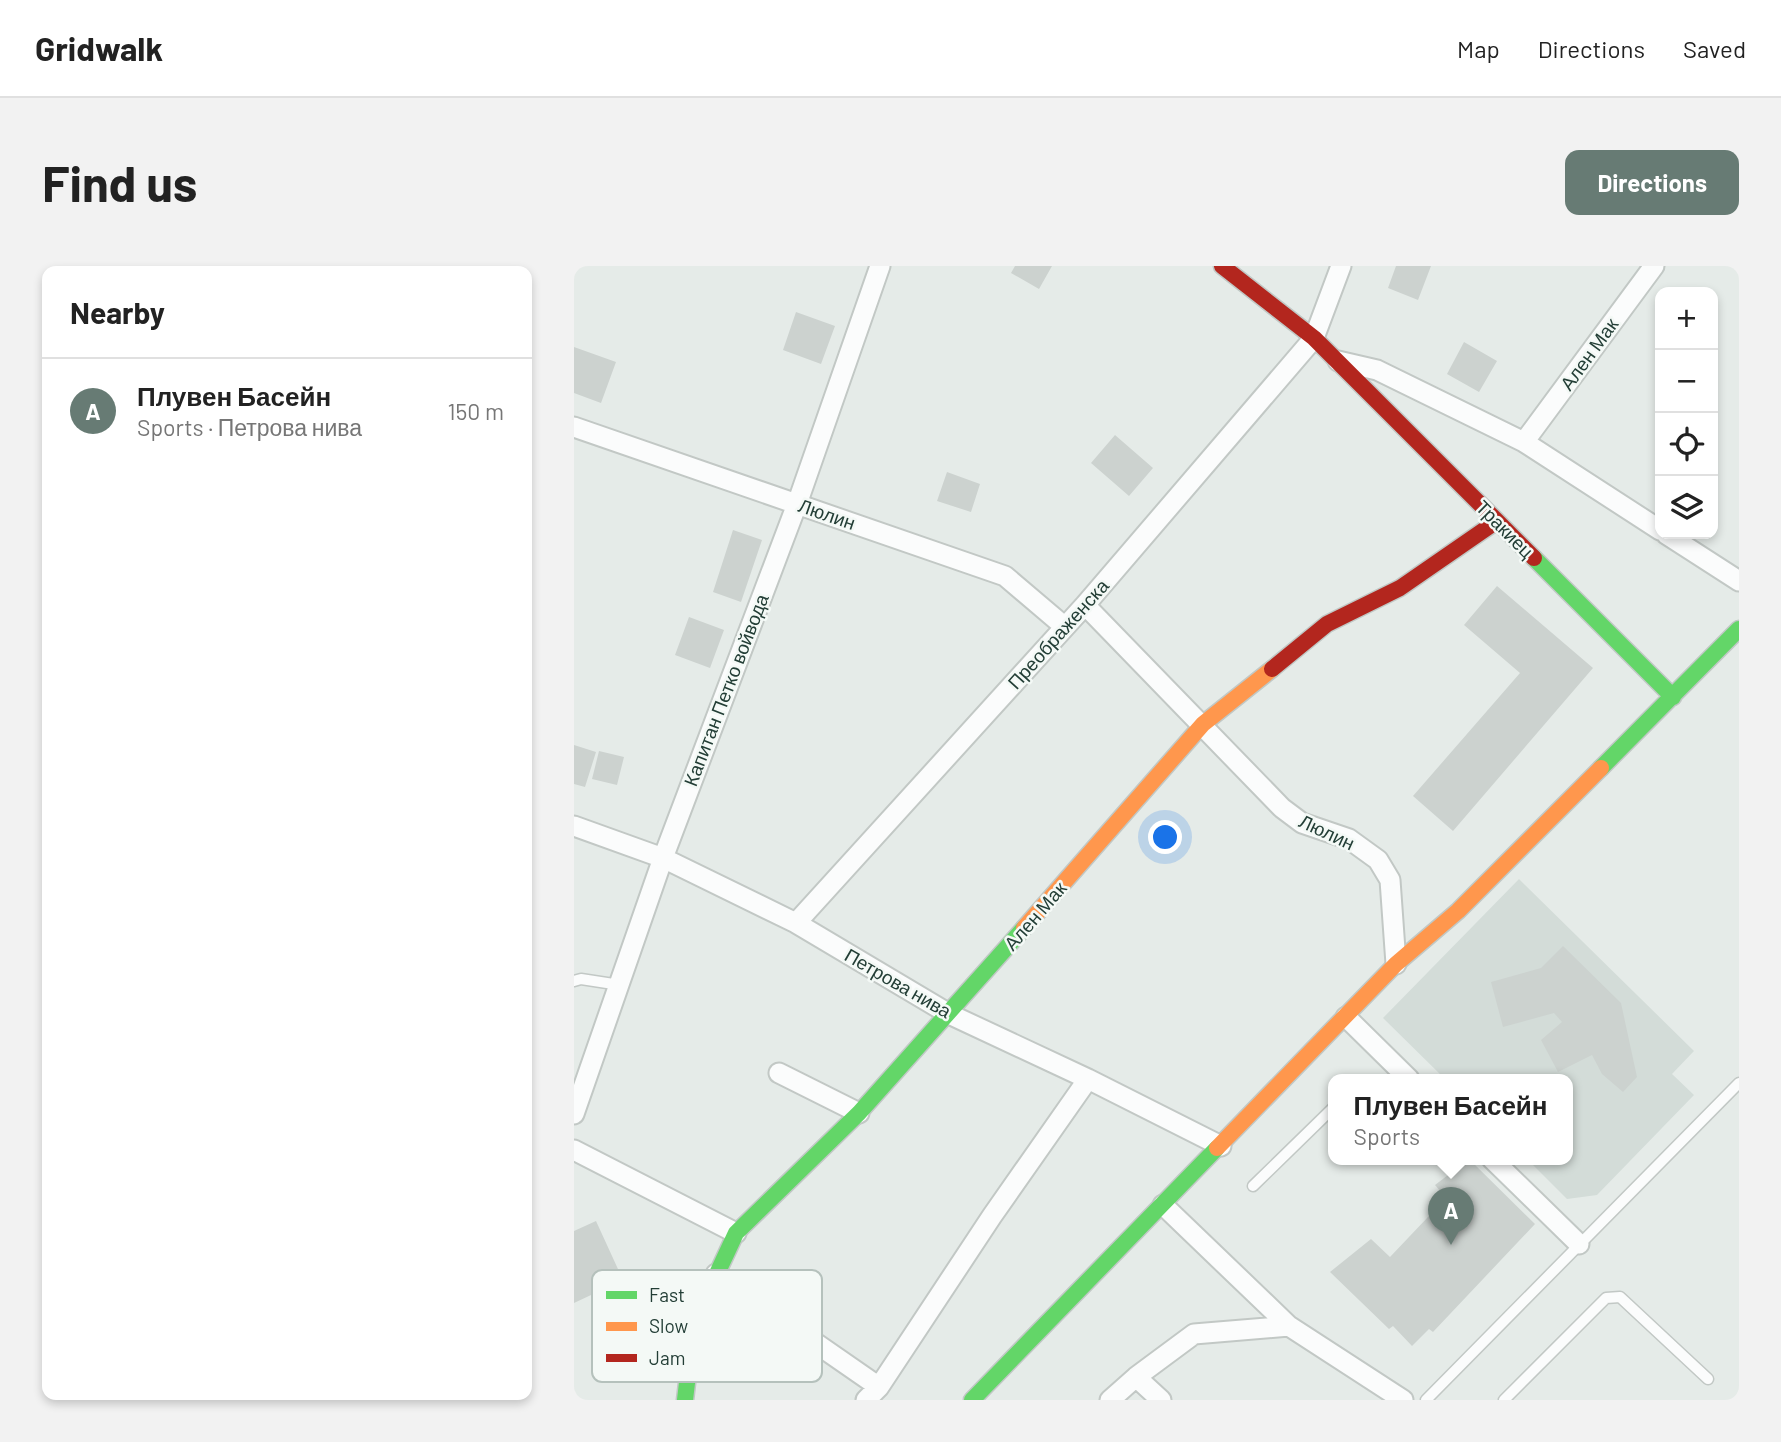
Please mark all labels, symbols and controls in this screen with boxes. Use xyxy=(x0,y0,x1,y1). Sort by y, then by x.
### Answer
text: Gridwalk xyxy=(35,28,163,68)
text: Map xyxy=(1457,34,1500,63)
text: Directions xyxy=(1538,34,1645,63)
text: Saved xyxy=(1683,34,1746,63)
button: Directions xyxy=(1565,150,1739,215)
text: Find us xyxy=(42,153,197,212)
map controls xyxy=(1655,287,1718,539)
button: + xyxy=(1655,287,1718,350)
text: Nearby xyxy=(70,294,165,330)
street label: Ален Мак xyxy=(1555,313,1623,394)
button: − xyxy=(1655,350,1718,413)
text: Плувен Басейн xyxy=(137,380,331,411)
text: A xyxy=(85,397,101,425)
text: 150 m xyxy=(448,397,504,425)
text: Sports · Петрова нива xyxy=(137,413,362,441)
button: locate xyxy=(1655,413,1718,476)
button: layers xyxy=(1655,476,1718,539)
street label: Люлин xyxy=(796,493,859,534)
street label: Тракиец xyxy=(1472,495,1539,562)
street label: Преображенска xyxy=(1002,574,1113,693)
street label: Капитан Петко войвода xyxy=(678,590,773,789)
street label: Люлин xyxy=(1296,809,1359,854)
your location xyxy=(1148,820,1182,854)
street label: Ален Мак xyxy=(999,876,1071,955)
street label: Петрова нива xyxy=(841,943,956,1023)
popup xyxy=(1328,1074,1573,1165)
text: Плувен Басейн xyxy=(1353,1089,1548,1120)
text: Sports xyxy=(1353,1122,1420,1150)
pin: A xyxy=(1428,1187,1474,1245)
legend xyxy=(592,1270,822,1382)
text: Fast xyxy=(649,1283,685,1306)
text: Slow xyxy=(649,1314,688,1337)
text: Jam xyxy=(649,1346,685,1369)

